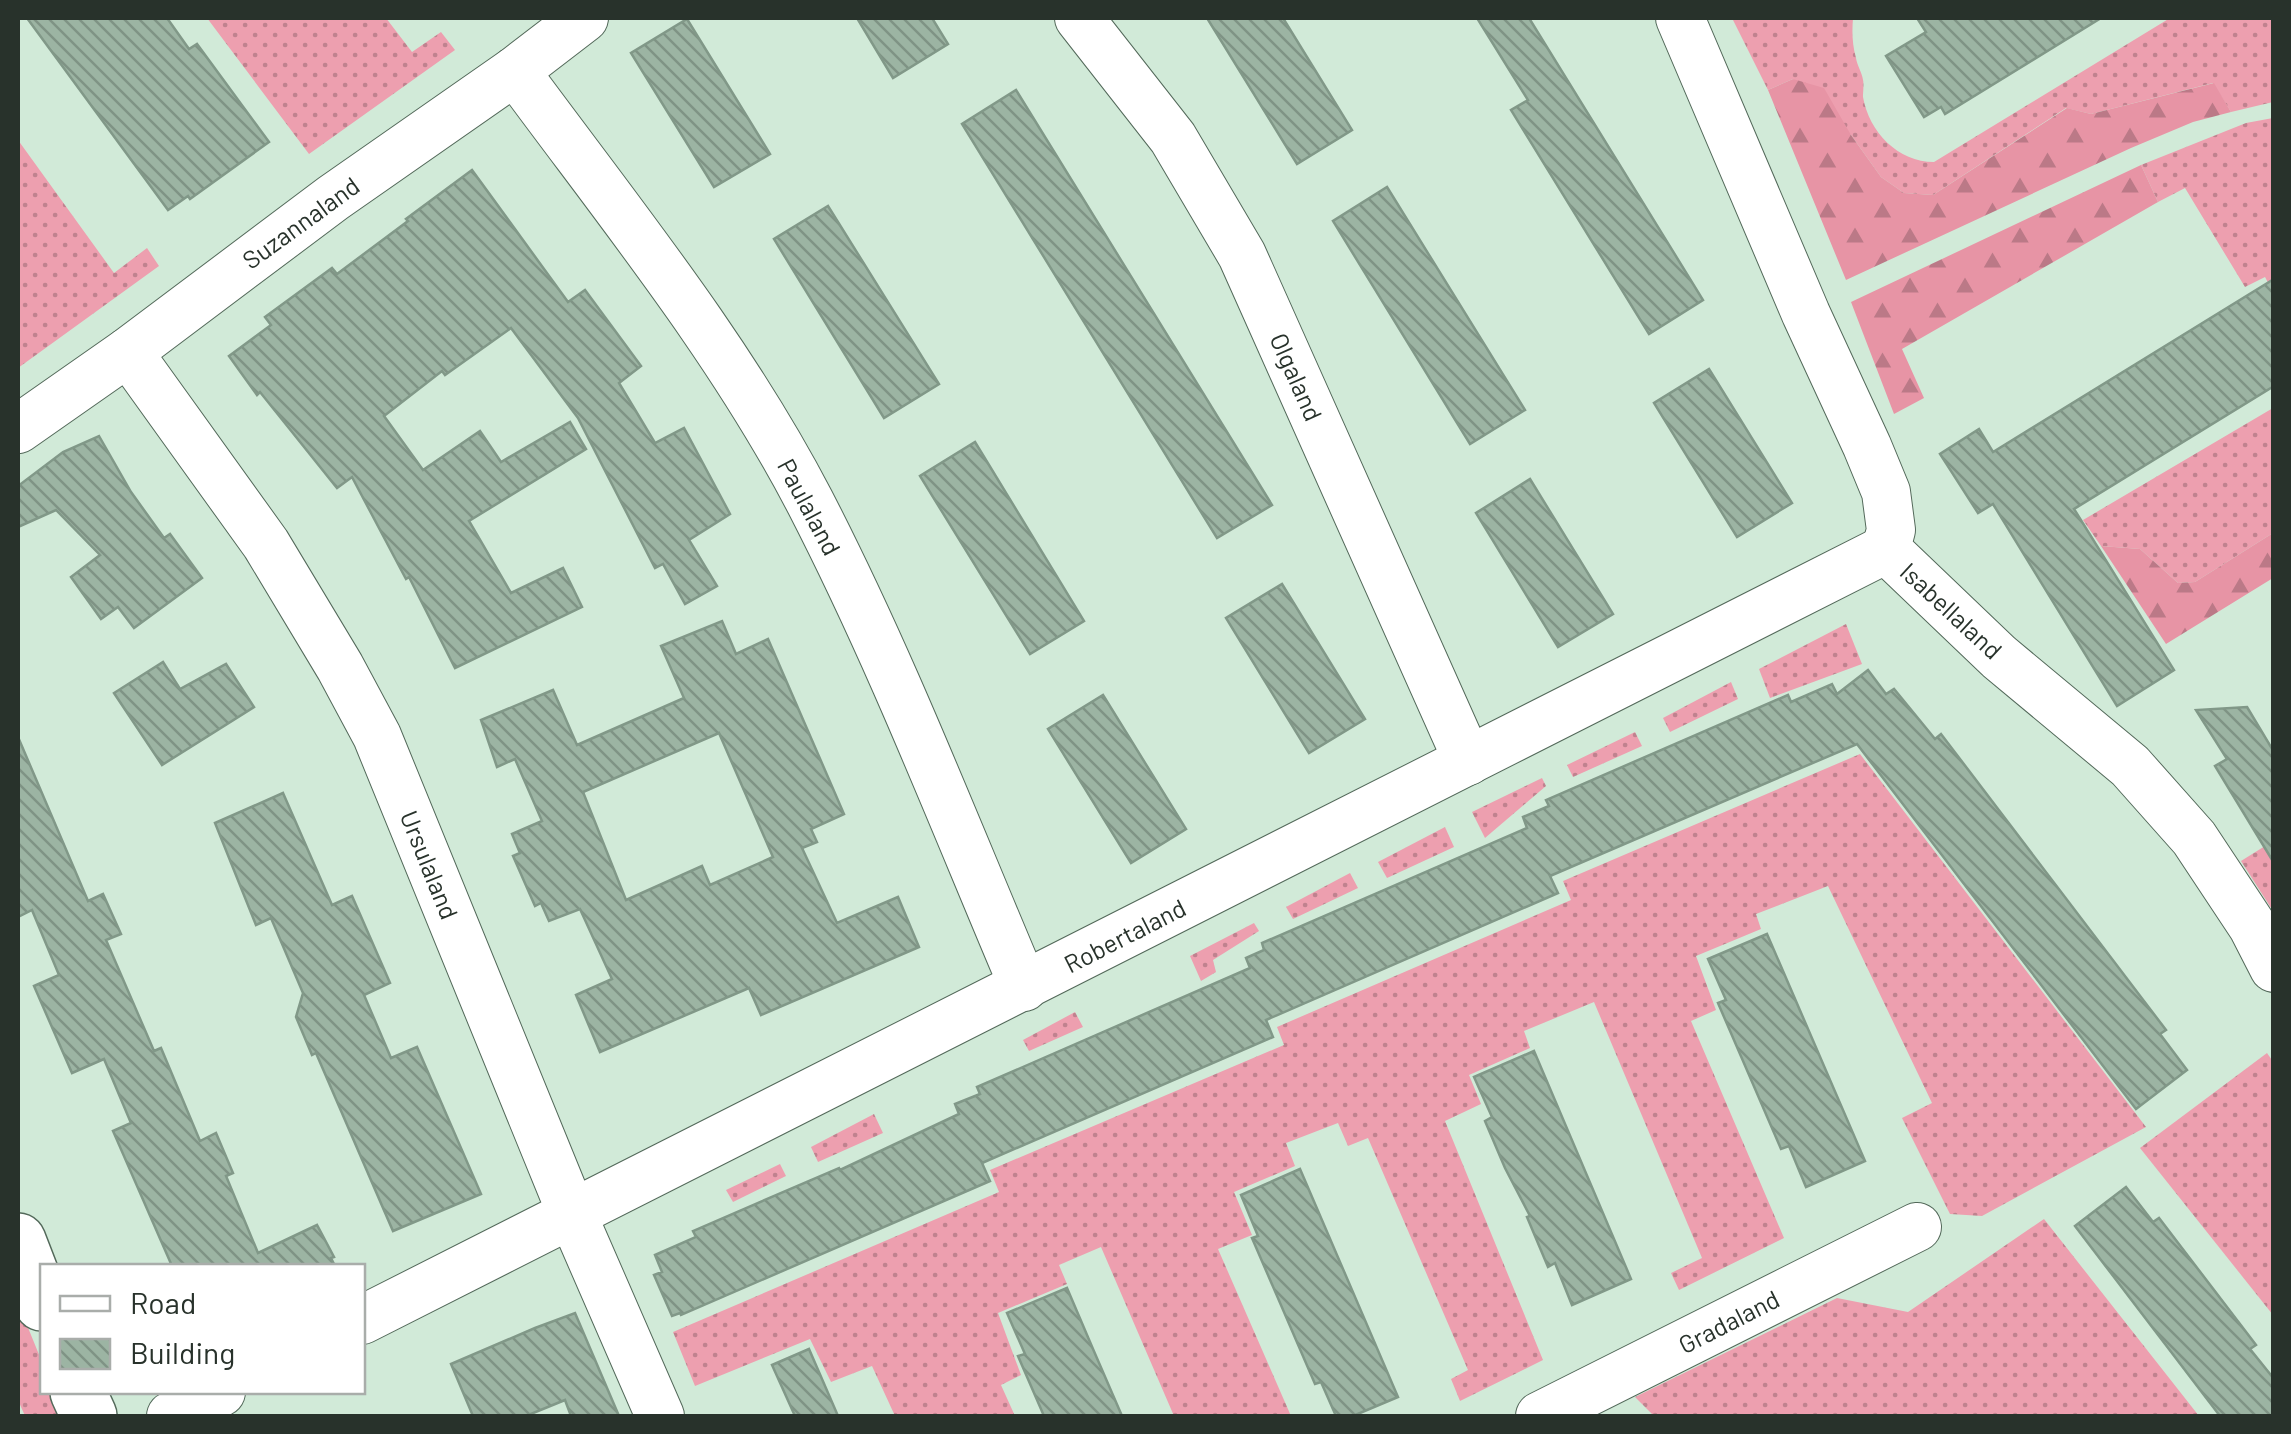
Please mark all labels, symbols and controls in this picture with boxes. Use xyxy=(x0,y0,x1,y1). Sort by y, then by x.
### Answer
street label: Suzannaland xyxy=(236,170,365,275)
street label: Olgaland xyxy=(1264,328,1330,425)
street label: Paulaland xyxy=(772,453,848,560)
street label: Isabellaland xyxy=(1895,556,2009,665)
street label: Ursulaland xyxy=(395,806,465,923)
street label: Robertaland xyxy=(1059,892,1190,979)
legend xyxy=(40,1264,365,1394)
street label: Gradaland xyxy=(1673,1283,1784,1359)
text: Road xyxy=(130,1284,196,1320)
text: Building xyxy=(130,1334,235,1370)

